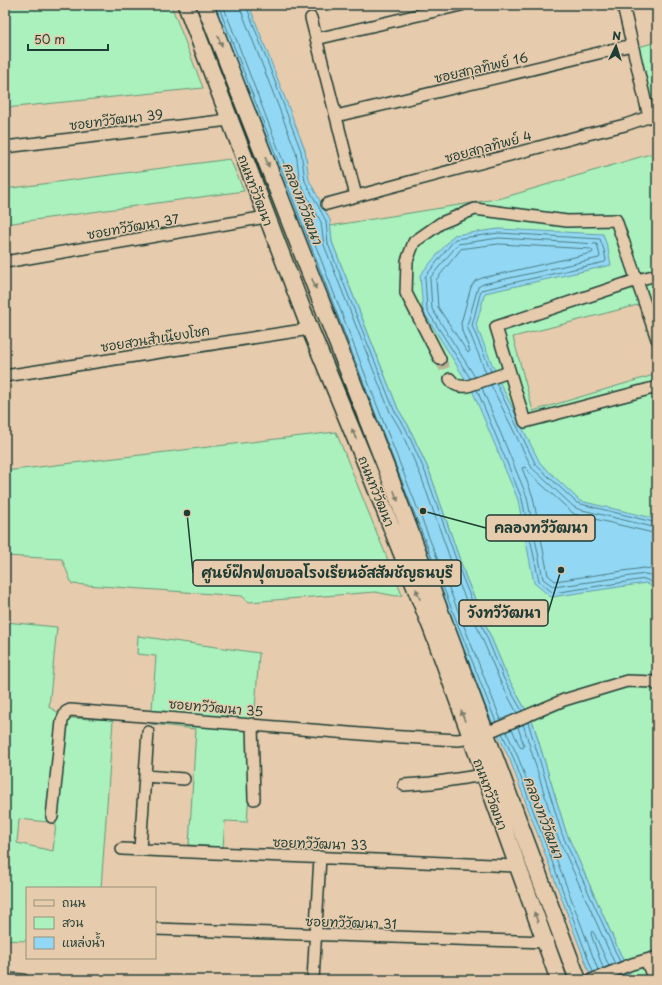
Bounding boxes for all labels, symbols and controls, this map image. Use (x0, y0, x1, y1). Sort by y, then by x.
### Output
scale bar (28, 26, 108, 52)
north arrow (596, 26, 636, 66)
text: N (612, 27, 622, 44)
text: 50 m (34, 30, 65, 48)
one-way arrow (217, 36, 223, 48)
street label: ซอยสกุลทิพย์ 16 (432, 47, 530, 88)
street label: ซอยทวีวัฒนา 39 (68, 104, 164, 134)
street label: ซอยสกุลทิพย์ 4 (442, 125, 534, 168)
street label: ถนนทวีวัฒนา (234, 152, 278, 228)
one-way arrow (264, 157, 270, 169)
water label: คลองทวีวัฒนา (278, 159, 329, 248)
street label: ซอยทวีวัฒนา 37 (86, 209, 181, 243)
one-way arrow (311, 278, 317, 290)
street label: ซอยสวนสำเนียงโชค (99, 320, 211, 356)
one-way arrow (351, 429, 357, 440)
street label: ถนนทวีวัฒนา (354, 453, 400, 529)
one-way arrow (394, 491, 400, 503)
callout: คลองทวีวัฒนา (486, 515, 595, 541)
text: คลองทวีวัฒนา (494, 517, 588, 538)
callout: ศูนย์ฝึกฟุตบอลโรงเรียนอัสสัมชัญธนบุรี (193, 560, 461, 586)
text: ศูนย์ฝึกฟุตบอลโรงเรียนอัสสัมชัญธนบุรี (201, 562, 453, 584)
one-way arrow (414, 588, 420, 600)
callout: วังทวีวัฒนา (459, 600, 548, 626)
text: วังทวีวัฒนา (467, 602, 541, 623)
street label: ซอยทวีวัฒนา 35 (168, 693, 264, 721)
one-way arrow (459, 710, 465, 722)
street label: ถนนทวีวัฒนา (469, 756, 513, 832)
water label: คลองทวีวัฒนา (519, 773, 570, 862)
street label: ซอยทวีวัฒนา 33 (272, 832, 368, 854)
legend (26, 887, 156, 959)
text: ถนน (62, 893, 86, 911)
street label: ซอยทวีวัฒนา 31 (305, 911, 397, 933)
one-way arrow (533, 911, 539, 923)
text: สวน (62, 913, 83, 931)
text: แหล่งน้ำ (62, 932, 105, 951)

